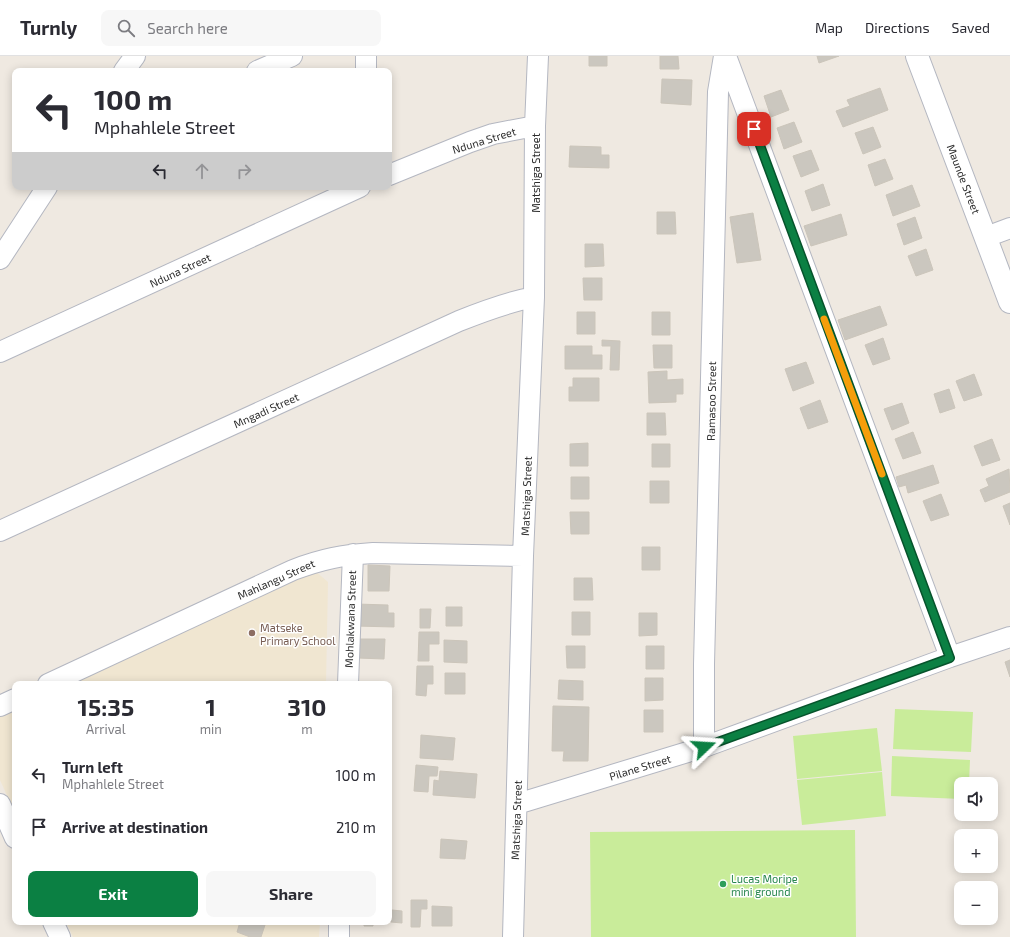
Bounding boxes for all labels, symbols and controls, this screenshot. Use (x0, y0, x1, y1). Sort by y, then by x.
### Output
search box (101, 10, 381, 46)
text: Turnly (20, 16, 77, 39)
icon: search (115, 17, 137, 39)
text: Search here (147, 19, 228, 37)
text: Map (815, 19, 843, 36)
text: Directions (865, 19, 930, 36)
text: Saved (952, 19, 990, 36)
text: 100 m (94, 82, 172, 116)
icon: left (28, 84, 80, 136)
pin (737, 112, 771, 146)
text: Mphahlele Street (94, 116, 235, 138)
icon: arrive (743, 118, 765, 140)
street label: Nduna Street (451, 124, 517, 156)
street label: Matshiga Street (529, 133, 542, 213)
street label: Maunde Street (945, 142, 983, 216)
icon: left (149, 160, 171, 182)
icon: ahead (191, 160, 213, 182)
icon: right (233, 160, 255, 182)
street label: Nduna Street (147, 250, 213, 290)
street label: Ramasoo Street (704, 361, 718, 441)
street label: Mngadi Street (231, 390, 301, 430)
street label: Matshiga Street (518, 456, 534, 536)
street label: Mahlangu Street (235, 556, 317, 602)
street label: Mohlakwana Street (342, 570, 358, 668)
place label: Matseke Primary School (260, 621, 336, 647)
marker: Matseke Primary School (247, 628, 257, 638)
text: 15:35 (78, 692, 134, 721)
text: 1 (206, 692, 216, 721)
text: 310 (287, 692, 326, 721)
text: Arrival (86, 721, 126, 737)
text: min (200, 721, 222, 737)
text: m (301, 721, 313, 737)
position arrow (683, 726, 725, 768)
street label: Pilane Street (608, 751, 672, 783)
text: Turn left (62, 758, 123, 776)
icon: left (28, 764, 50, 786)
text: 100 m (335, 766, 376, 784)
text: Mphahlele Street (62, 776, 164, 792)
map controls (954, 777, 998, 925)
button: sound (954, 777, 998, 821)
street label: Matshiga Street (508, 780, 524, 860)
icon: arrive (28, 816, 50, 838)
text: Arrive at destination (62, 818, 208, 836)
text: 210 m (336, 818, 376, 836)
button: + (954, 829, 998, 873)
button: Exit (28, 871, 198, 917)
button: Share (206, 871, 376, 917)
place label: Lucas Moripe mini ground (731, 872, 798, 898)
marker: Lucas Moripe mini ground (718, 879, 728, 889)
button: − (954, 881, 998, 925)

